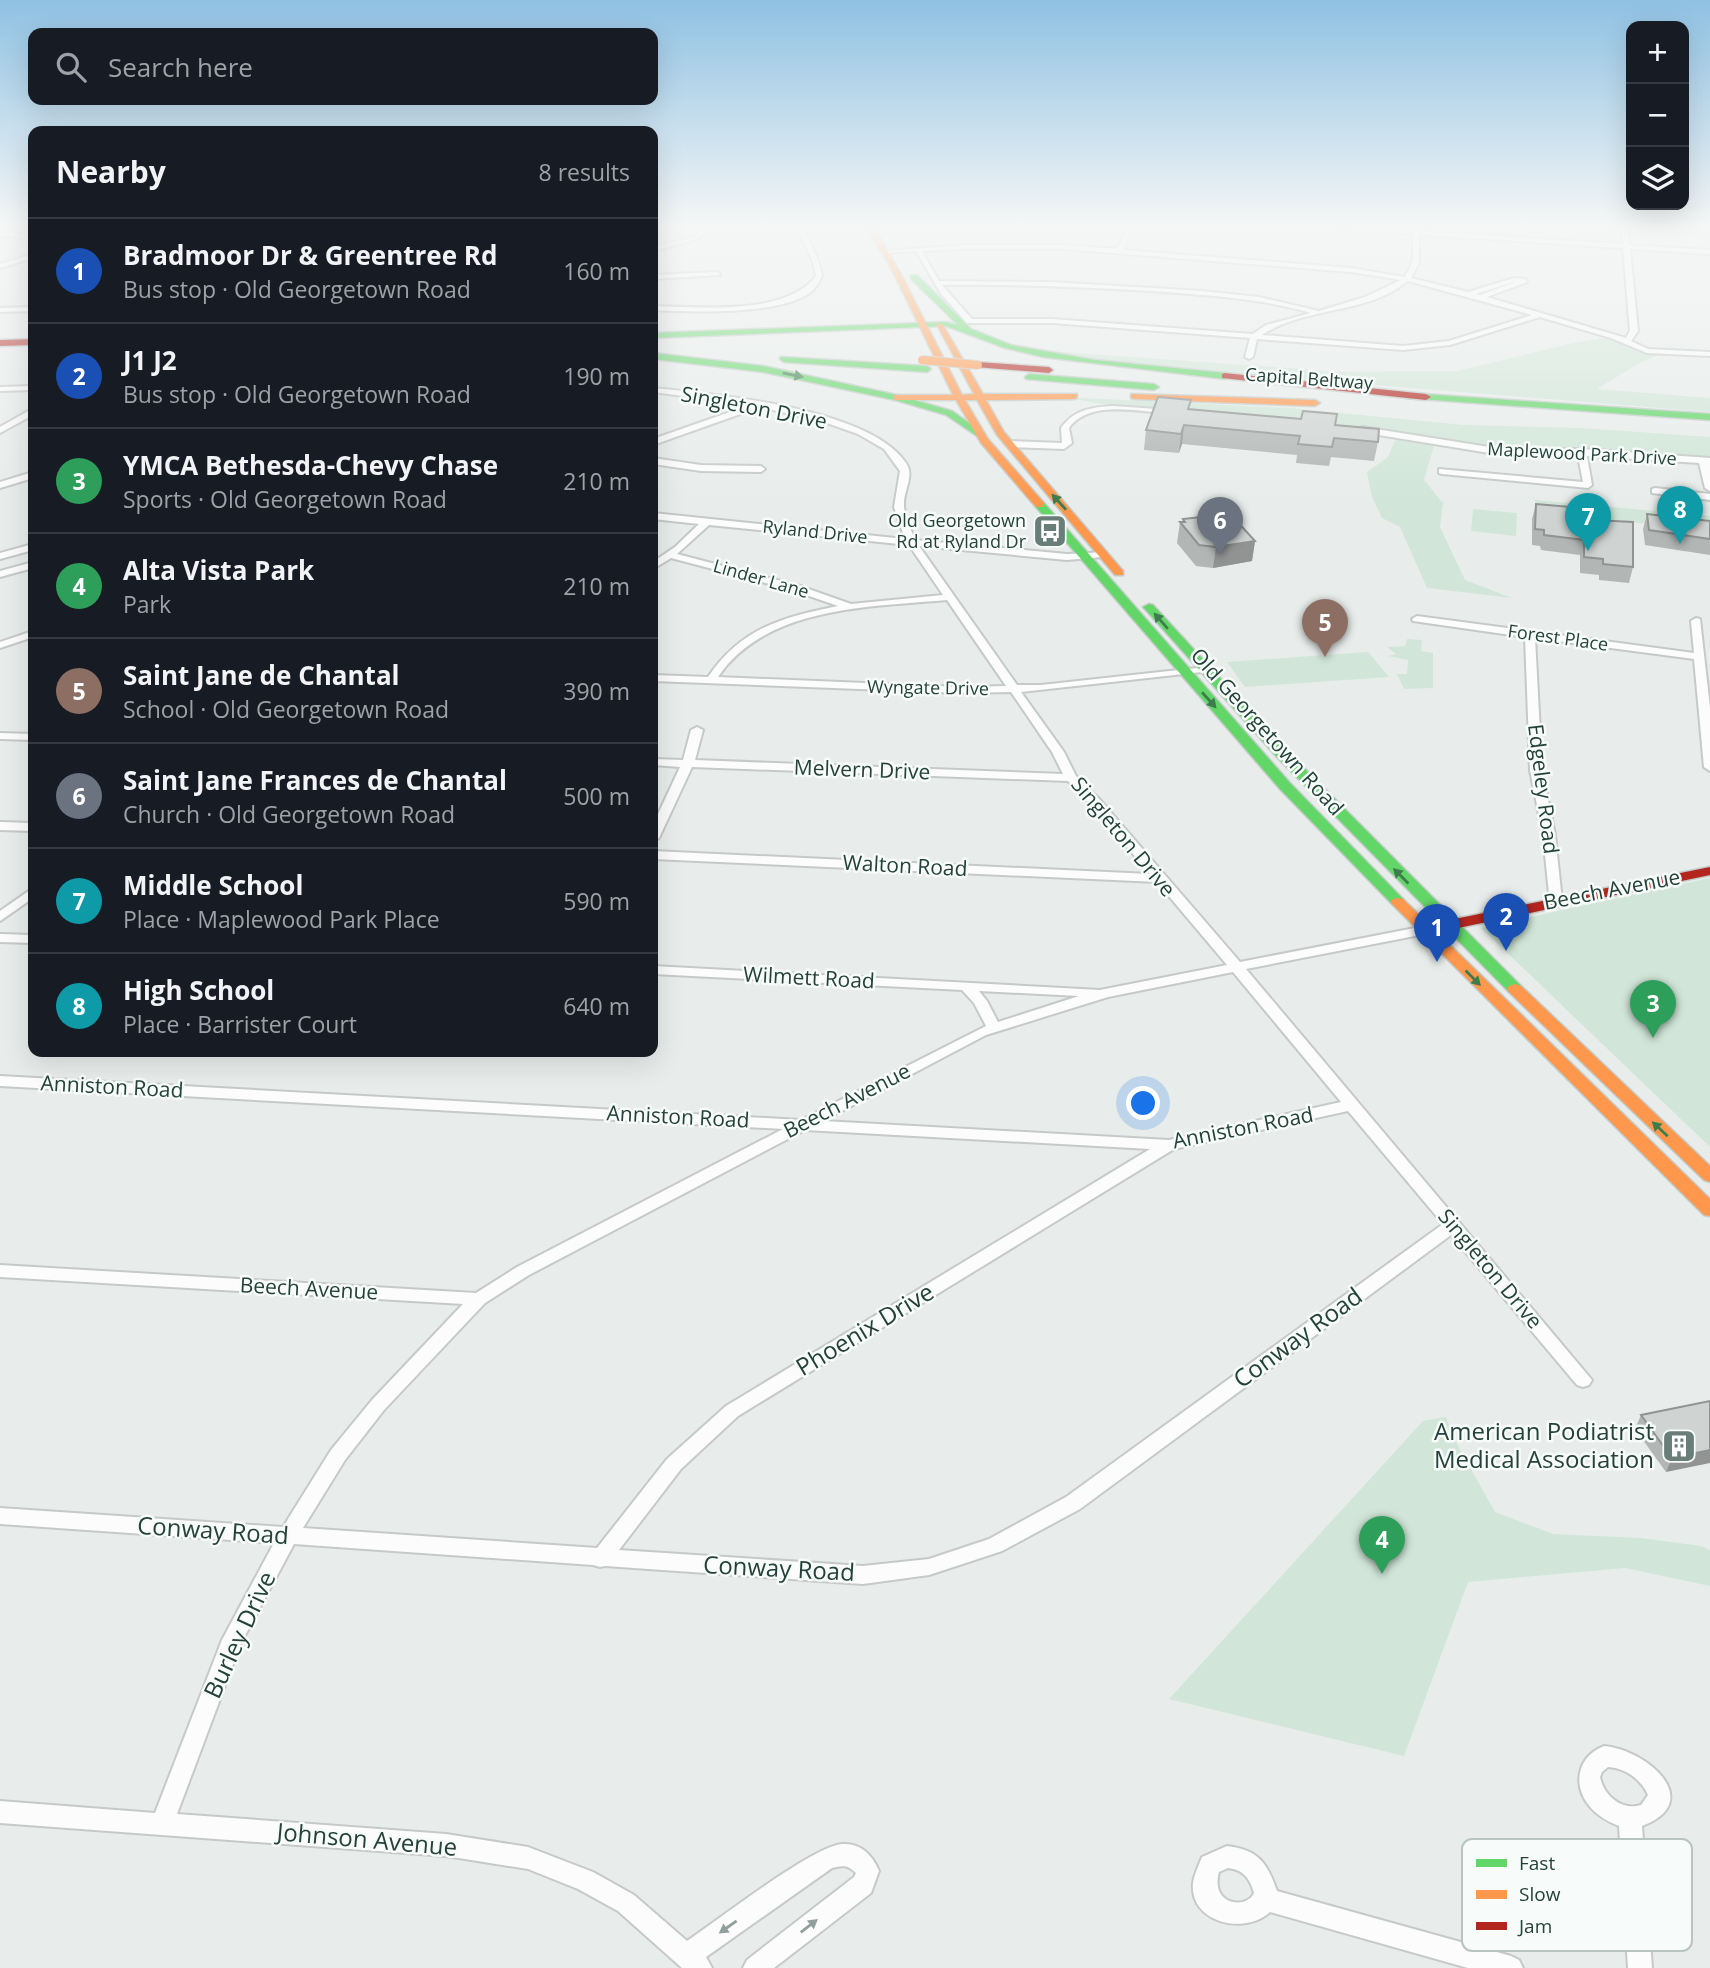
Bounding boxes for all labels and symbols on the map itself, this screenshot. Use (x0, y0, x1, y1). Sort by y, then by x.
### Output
street label: Capital Beltway (1244, 362, 1375, 395)
one-way arrow (782, 369, 804, 380)
street label: Singleton Drive (679, 379, 830, 435)
street label: Maplewood Park Drive (1487, 436, 1677, 470)
pin: 8 (1657, 486, 1703, 544)
one-way arrow (1051, 493, 1067, 511)
pin: 7 (1565, 493, 1611, 551)
pin: 6 (1197, 497, 1243, 555)
place label: Old Georgetown Rd at Ryland Dr (888, 508, 1027, 553)
bus stop icon: Old Georgetown Rd at Ryland Dr (1031, 512, 1069, 550)
street label: Ryland Drive (761, 514, 869, 548)
street label: Linder Lane (711, 553, 812, 603)
pin: 5 (1302, 599, 1348, 657)
one-way arrow (1153, 612, 1169, 630)
street label: Forest Place (1506, 618, 1610, 656)
street label: Old Georgetown Road (1185, 642, 1350, 821)
street label: Wyngate Drive (867, 674, 989, 700)
one-way arrow (1200, 691, 1216, 708)
street label: Edgeley Road (1522, 722, 1566, 856)
street label: Melvern Drive (793, 753, 931, 785)
street label: Singleton Drive (1065, 771, 1182, 902)
street label: Walton Road (842, 848, 968, 882)
street label: Beech Avenue (1541, 862, 1683, 916)
one-way arrow (1393, 868, 1410, 884)
pin: 2 (1483, 893, 1529, 951)
pin: 1 (1414, 904, 1460, 962)
street label: Wilmett Road (743, 960, 876, 994)
one-way arrow (1465, 970, 1481, 986)
pin: 3 (1630, 980, 1676, 1038)
street label: Beech Avenue (778, 1056, 915, 1144)
street label: Anniston Road (40, 1068, 184, 1104)
your location (1126, 1086, 1160, 1120)
street label: Anniston Road (606, 1098, 750, 1134)
street label: Anniston Road (1170, 1100, 1316, 1154)
one-way arrow (1652, 1120, 1669, 1137)
street label: Singleton Drive (1432, 1203, 1549, 1334)
street label: Beech Avenue (239, 1270, 379, 1306)
street label: Phoenix Drive (789, 1275, 939, 1383)
street label: Conway Road (1226, 1279, 1368, 1395)
place label: American Podiatrist Medical Association (1434, 1414, 1654, 1475)
building icon: American Podiatrist Medical Association (1660, 1427, 1698, 1465)
street label: Conway Road (136, 1508, 290, 1551)
pin: 4 (1359, 1516, 1405, 1574)
street label: Conway Road (702, 1547, 856, 1588)
street label: Burley Drive (195, 1566, 282, 1703)
street label: Johnson Avenue (274, 1814, 459, 1863)
legend (1462, 1839, 1692, 1951)
text: Fast (1519, 1850, 1555, 1876)
text: Slow (1519, 1881, 1561, 1907)
text: Jam (1517, 1913, 1552, 1939)
one-way arrow (719, 1920, 737, 1934)
one-way arrow (800, 1920, 818, 1934)

